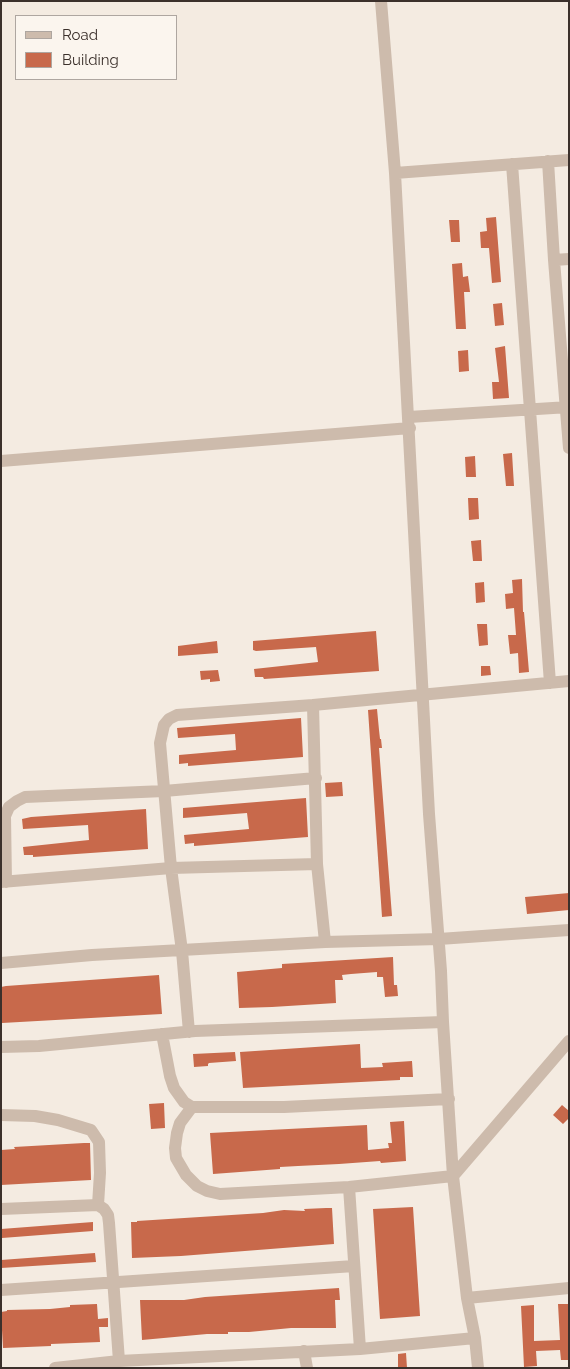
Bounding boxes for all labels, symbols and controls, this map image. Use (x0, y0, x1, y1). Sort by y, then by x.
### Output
legend (15, 15, 178, 80)
text: Road (62, 26, 98, 44)
text: Building (62, 51, 119, 69)

